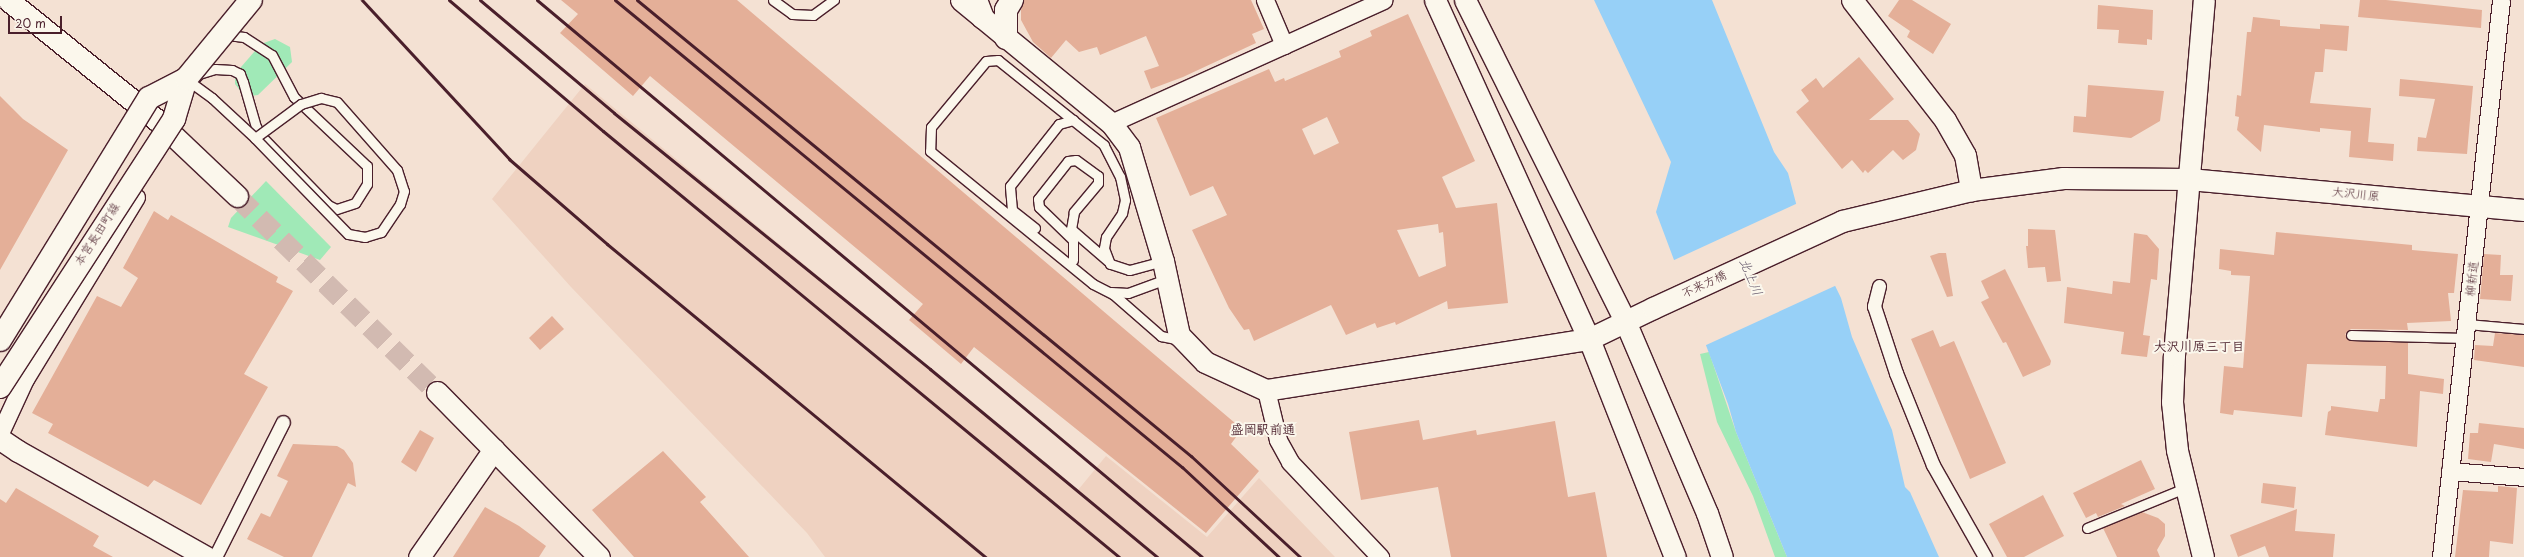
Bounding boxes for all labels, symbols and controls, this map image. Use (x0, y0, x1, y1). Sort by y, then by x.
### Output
scale bar (10, 8, 64, 34)
text: 20 m (15, 14, 46, 32)
street label: 大沢川原 (2331, 184, 2381, 204)
street label: 本宮長田町線 (71, 200, 123, 268)
water label: 北上川 (1736, 256, 1766, 298)
street label: 柳新道 (2463, 260, 2481, 298)
street label: 不来方橋 (1679, 267, 1729, 301)
district label: 大沢川原三丁目 (2154, 338, 2244, 354)
district label: 盛岡駅前通 (1231, 421, 1295, 437)

